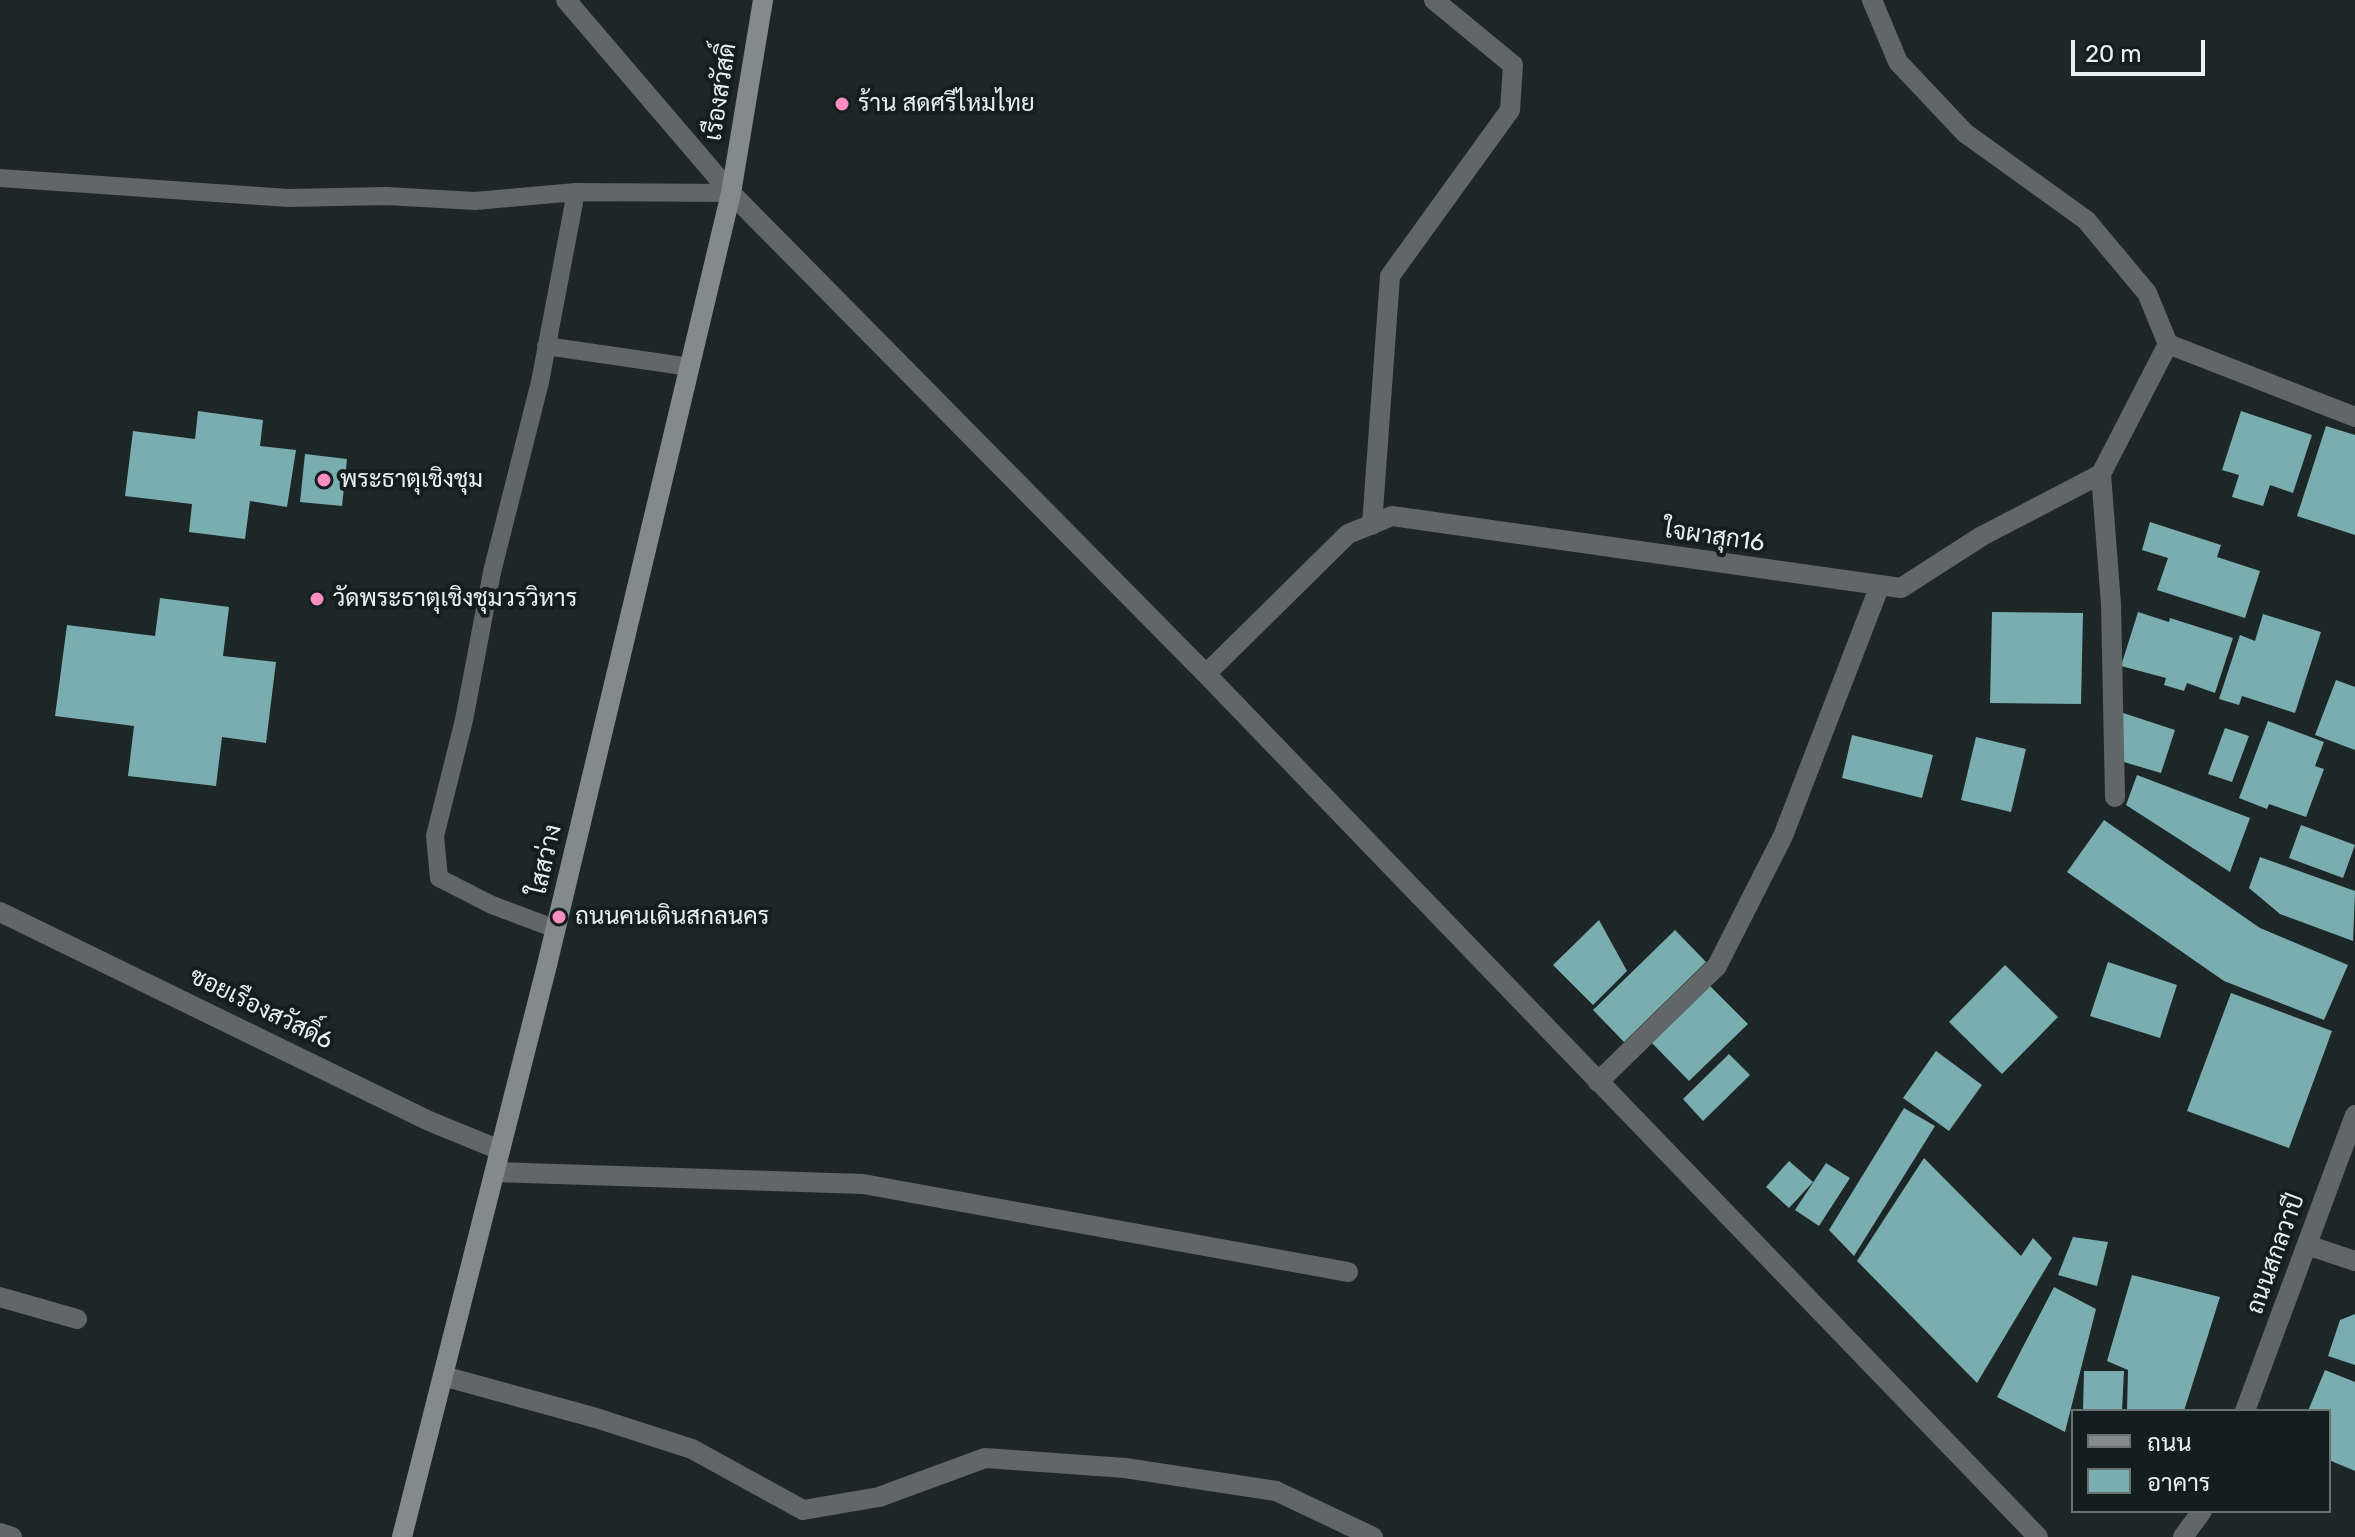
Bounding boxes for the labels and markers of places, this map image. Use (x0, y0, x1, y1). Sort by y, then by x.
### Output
place label: ร้าน สดศรีไหมไทย (858, 90, 1035, 118)
marker: ร้าน สดศรีไหมไทย (833, 95, 851, 113)
place label: พระธาตุเชิงชุม (340, 466, 483, 494)
marker: พระธาตุเชิงชุม (315, 471, 333, 489)
place label: วัดพระธาตุเชิงชุมวรวิหาร (333, 585, 577, 613)
marker: วัดพระธาตุเชิงชุมวรวิหาร (308, 590, 326, 608)
place label: ถนนคนเดินสกลนคร (575, 903, 769, 931)
marker: ถนนคนเดินสกลนคร (550, 908, 568, 926)

